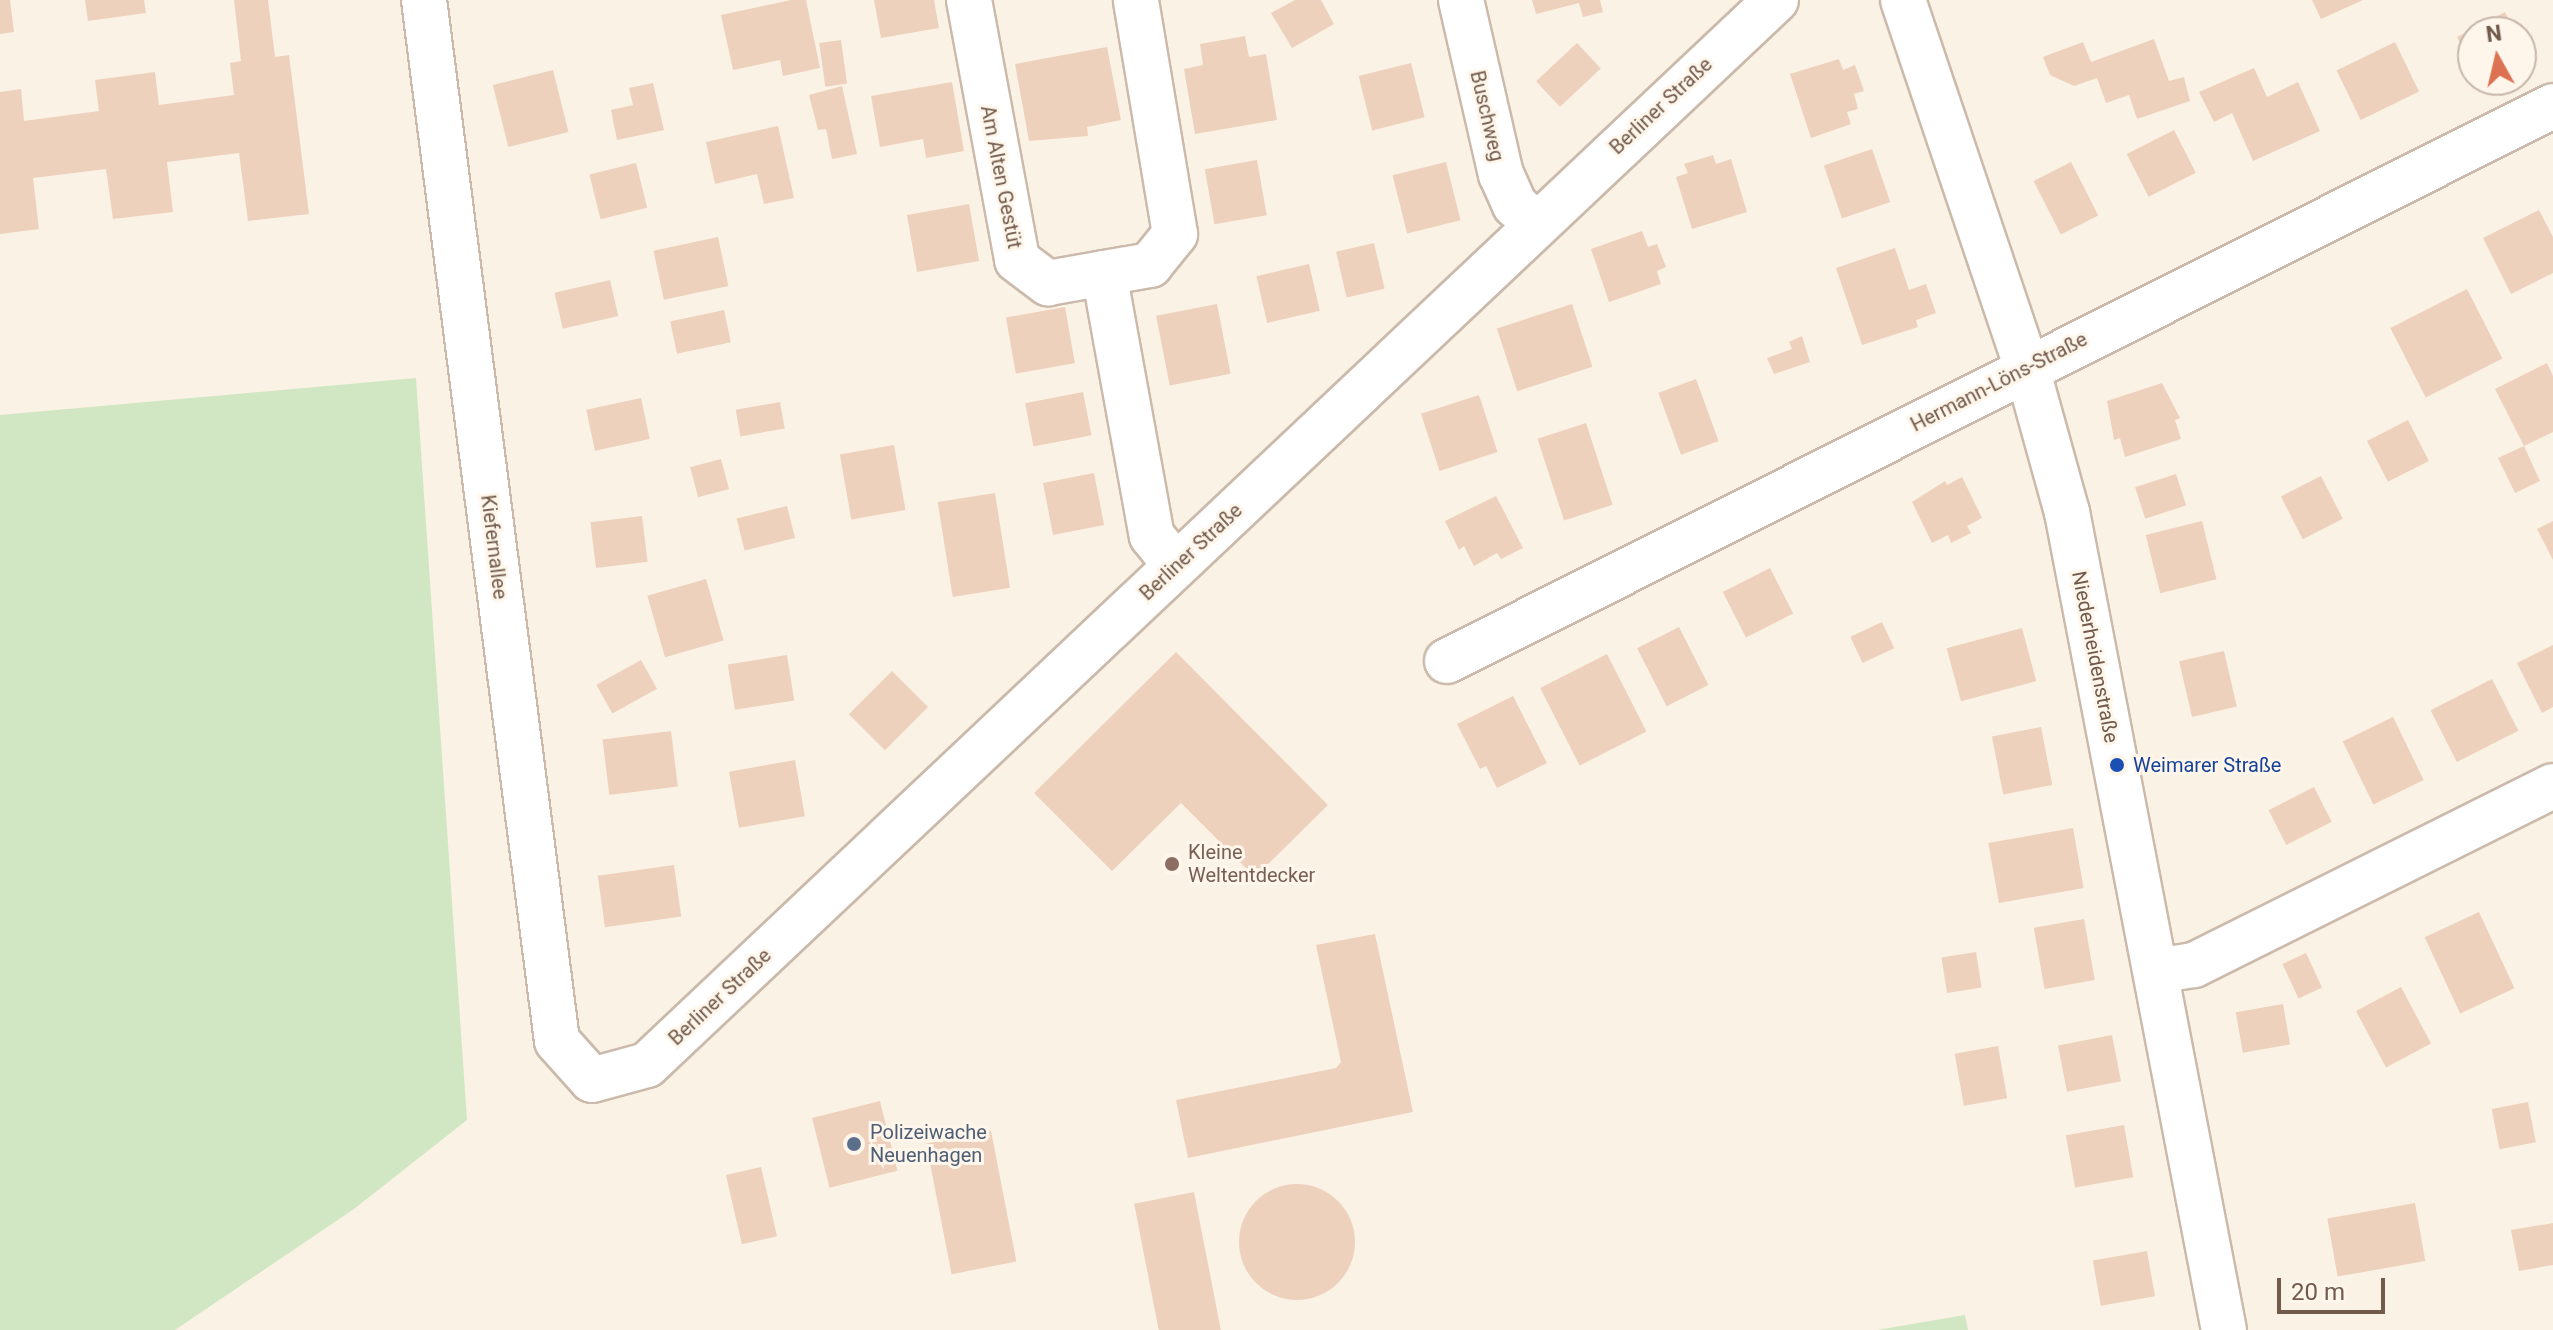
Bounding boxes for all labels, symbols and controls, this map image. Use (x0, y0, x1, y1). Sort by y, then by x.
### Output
north arrow (2457, 16, 2537, 96)
text: N (2484, 20, 2503, 47)
street label: Berliner Straße (1605, 53, 1717, 159)
street label: Buschweg (1465, 68, 1509, 164)
street label: Am Alten Gestüt (975, 103, 1027, 251)
street label: Hermann-Löns-Straße (1907, 327, 2091, 437)
street label: Kiefernallee (476, 493, 512, 601)
street label: Berliner Straße (1135, 499, 1247, 605)
street label: Niederheidenstraße (2067, 569, 2123, 745)
place label: Weimarer Straße (2133, 753, 2281, 777)
marker: Weimarer Straße (2108, 756, 2126, 774)
place label: Kleine Weltentdecker (1188, 840, 1315, 887)
marker: Kleine Weltentdecker (1163, 855, 1181, 873)
street label: Berliner Straße (664, 944, 776, 1050)
place label: Polizeiwache Neuenhagen (870, 1120, 987, 1167)
marker: Polizeiwache Neuenhagen (845, 1135, 863, 1153)
scale bar (2281, 1262, 2389, 1312)
text: 20 m (2291, 1278, 2345, 1306)

